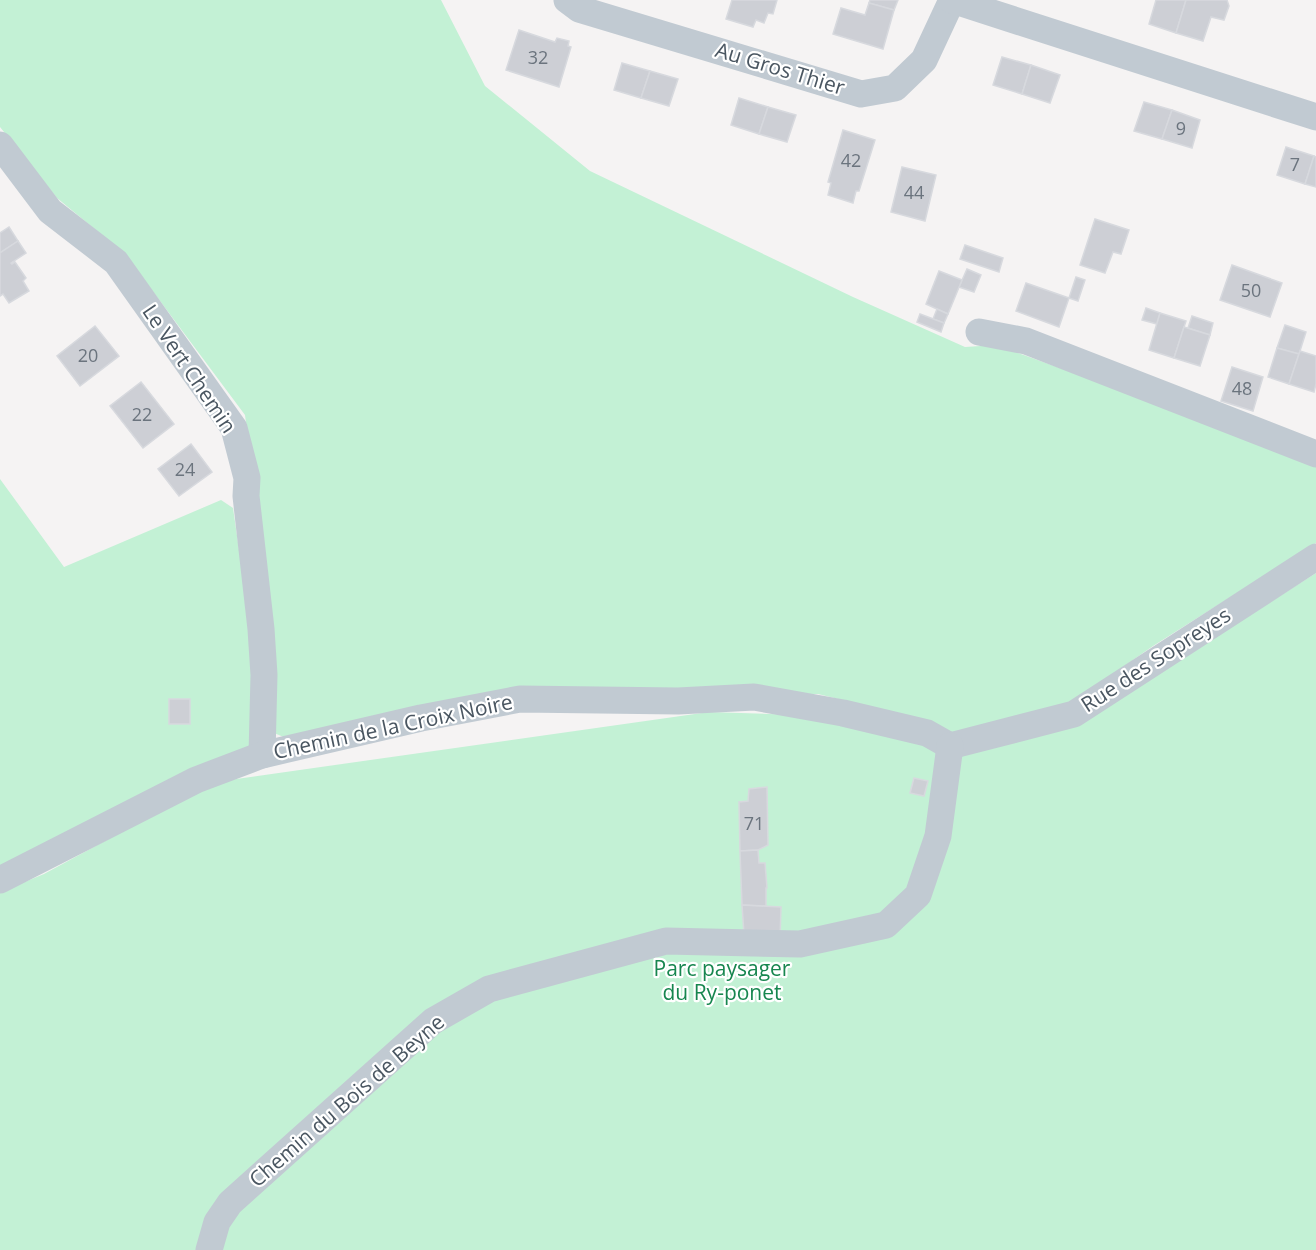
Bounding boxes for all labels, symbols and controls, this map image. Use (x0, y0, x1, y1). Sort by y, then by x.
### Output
street label: Au Gros Thier (712, 35, 849, 101)
house number: 32 (528, 45, 548, 69)
house number: 9 (1176, 116, 1186, 140)
house number: 42 (841, 148, 861, 172)
house number: 7 (1290, 152, 1300, 176)
house number: 44 (904, 180, 924, 204)
house number: 50 (1241, 278, 1261, 302)
street label: Le Vert Chemin (136, 299, 243, 438)
house number: 20 (78, 343, 98, 367)
house number: 48 (1232, 376, 1252, 400)
house number: 22 (132, 402, 152, 426)
house number: 24 (175, 457, 195, 481)
street label: Rue des Sopreyes (1075, 600, 1236, 718)
street label: Chemin de la Croix Noire (271, 687, 515, 765)
house number: 71 (744, 811, 764, 835)
park label: Parc paysager du Ry-ponet (654, 954, 791, 1006)
street label: Chemin du Bois de Beyne (243, 1008, 450, 1193)

